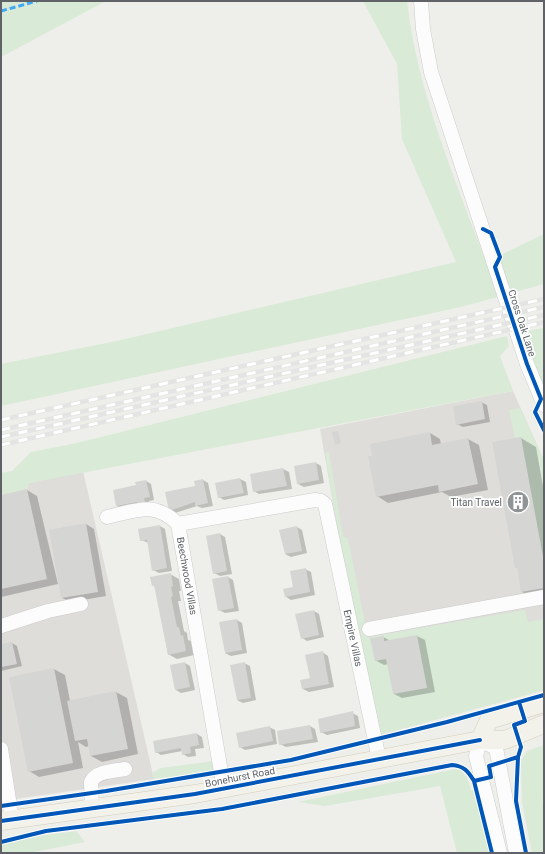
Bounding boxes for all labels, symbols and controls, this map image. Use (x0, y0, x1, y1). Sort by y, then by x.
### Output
street label: Cross Oak Lane (506, 288, 538, 358)
building icon: Titan Travel (505, 489, 531, 515)
place label: Titan Travel (450, 497, 502, 508)
street label: Beechwood Villas (175, 536, 199, 616)
street label: Empire Villas (342, 609, 364, 667)
street label: Bonehurst Road (204, 765, 276, 789)

